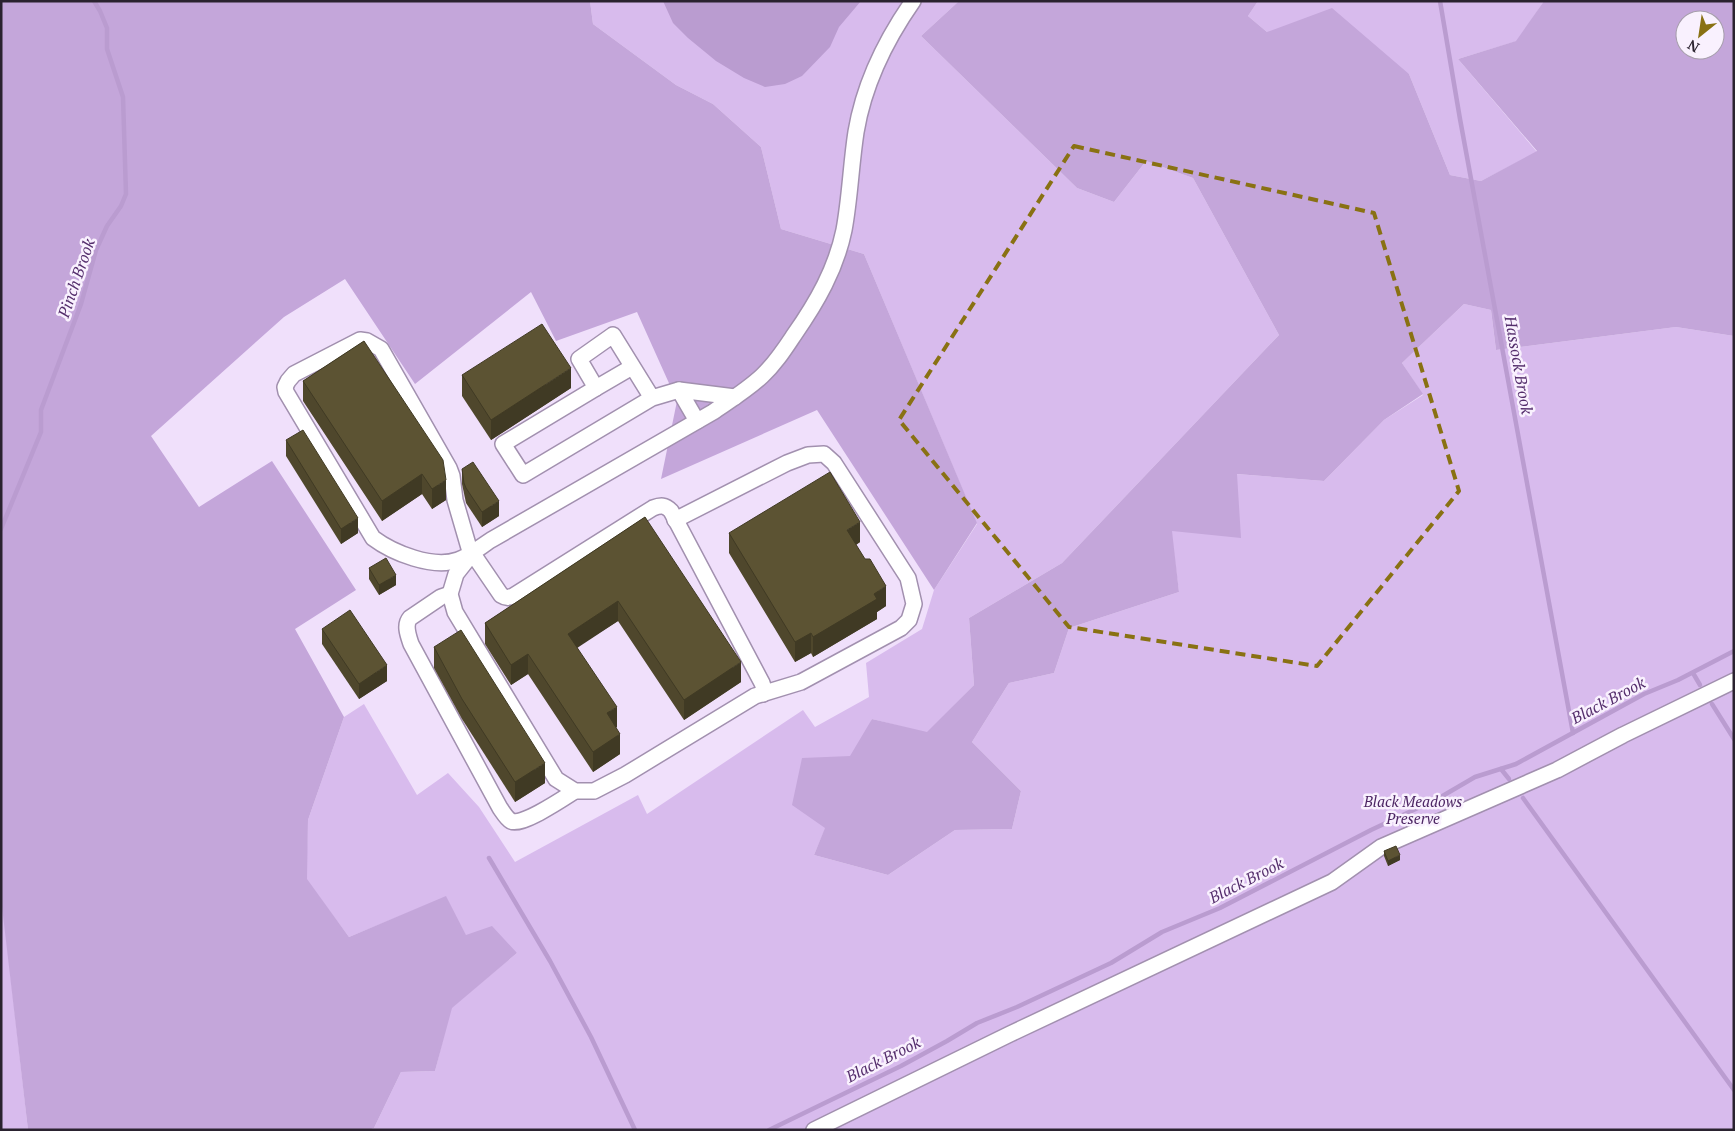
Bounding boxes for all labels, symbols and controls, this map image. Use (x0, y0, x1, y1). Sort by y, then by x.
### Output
north arrow (1675, 10, 1725, 60)
text: N (1684, 36, 1703, 58)
water label: Pinch Brook (52, 235, 100, 321)
water label: Hassock Brook (1499, 313, 1539, 416)
water label: Black Brook (1566, 671, 1649, 729)
park label: Black Meadows Preserve (1363, 791, 1462, 828)
water label: Black Brook (1204, 852, 1287, 909)
water label: Black Brook (841, 1031, 924, 1088)

